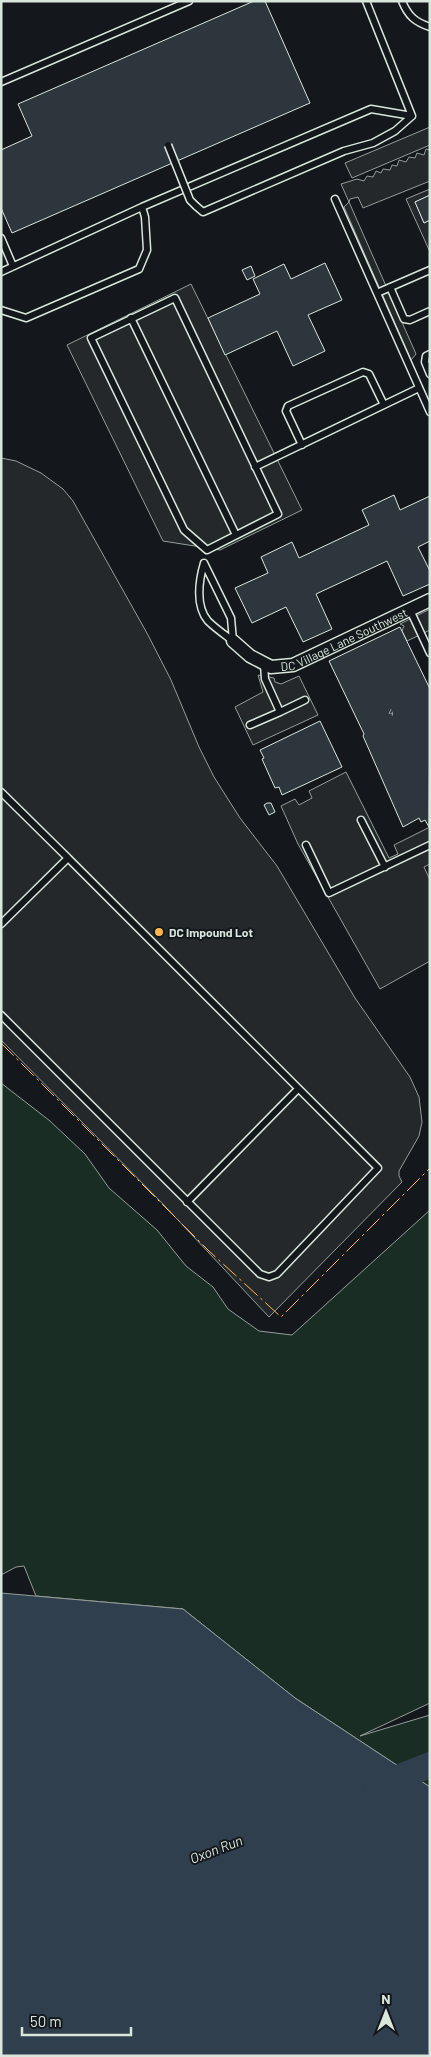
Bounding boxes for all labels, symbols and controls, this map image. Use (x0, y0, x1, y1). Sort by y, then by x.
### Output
street label: DC Village Lane Southwest (280, 605, 409, 673)
house number: 4 (388, 706, 394, 718)
place label: DC Impound Lot (169, 925, 253, 939)
marker: DC Impound Lot (153, 926, 165, 938)
water label: Oxon Run (187, 1831, 245, 1867)
north arrow (361, 1987, 411, 2037)
text: N (381, 1990, 391, 2007)
scale bar (22, 2004, 131, 2036)
text: 50 m (30, 2012, 62, 2030)

